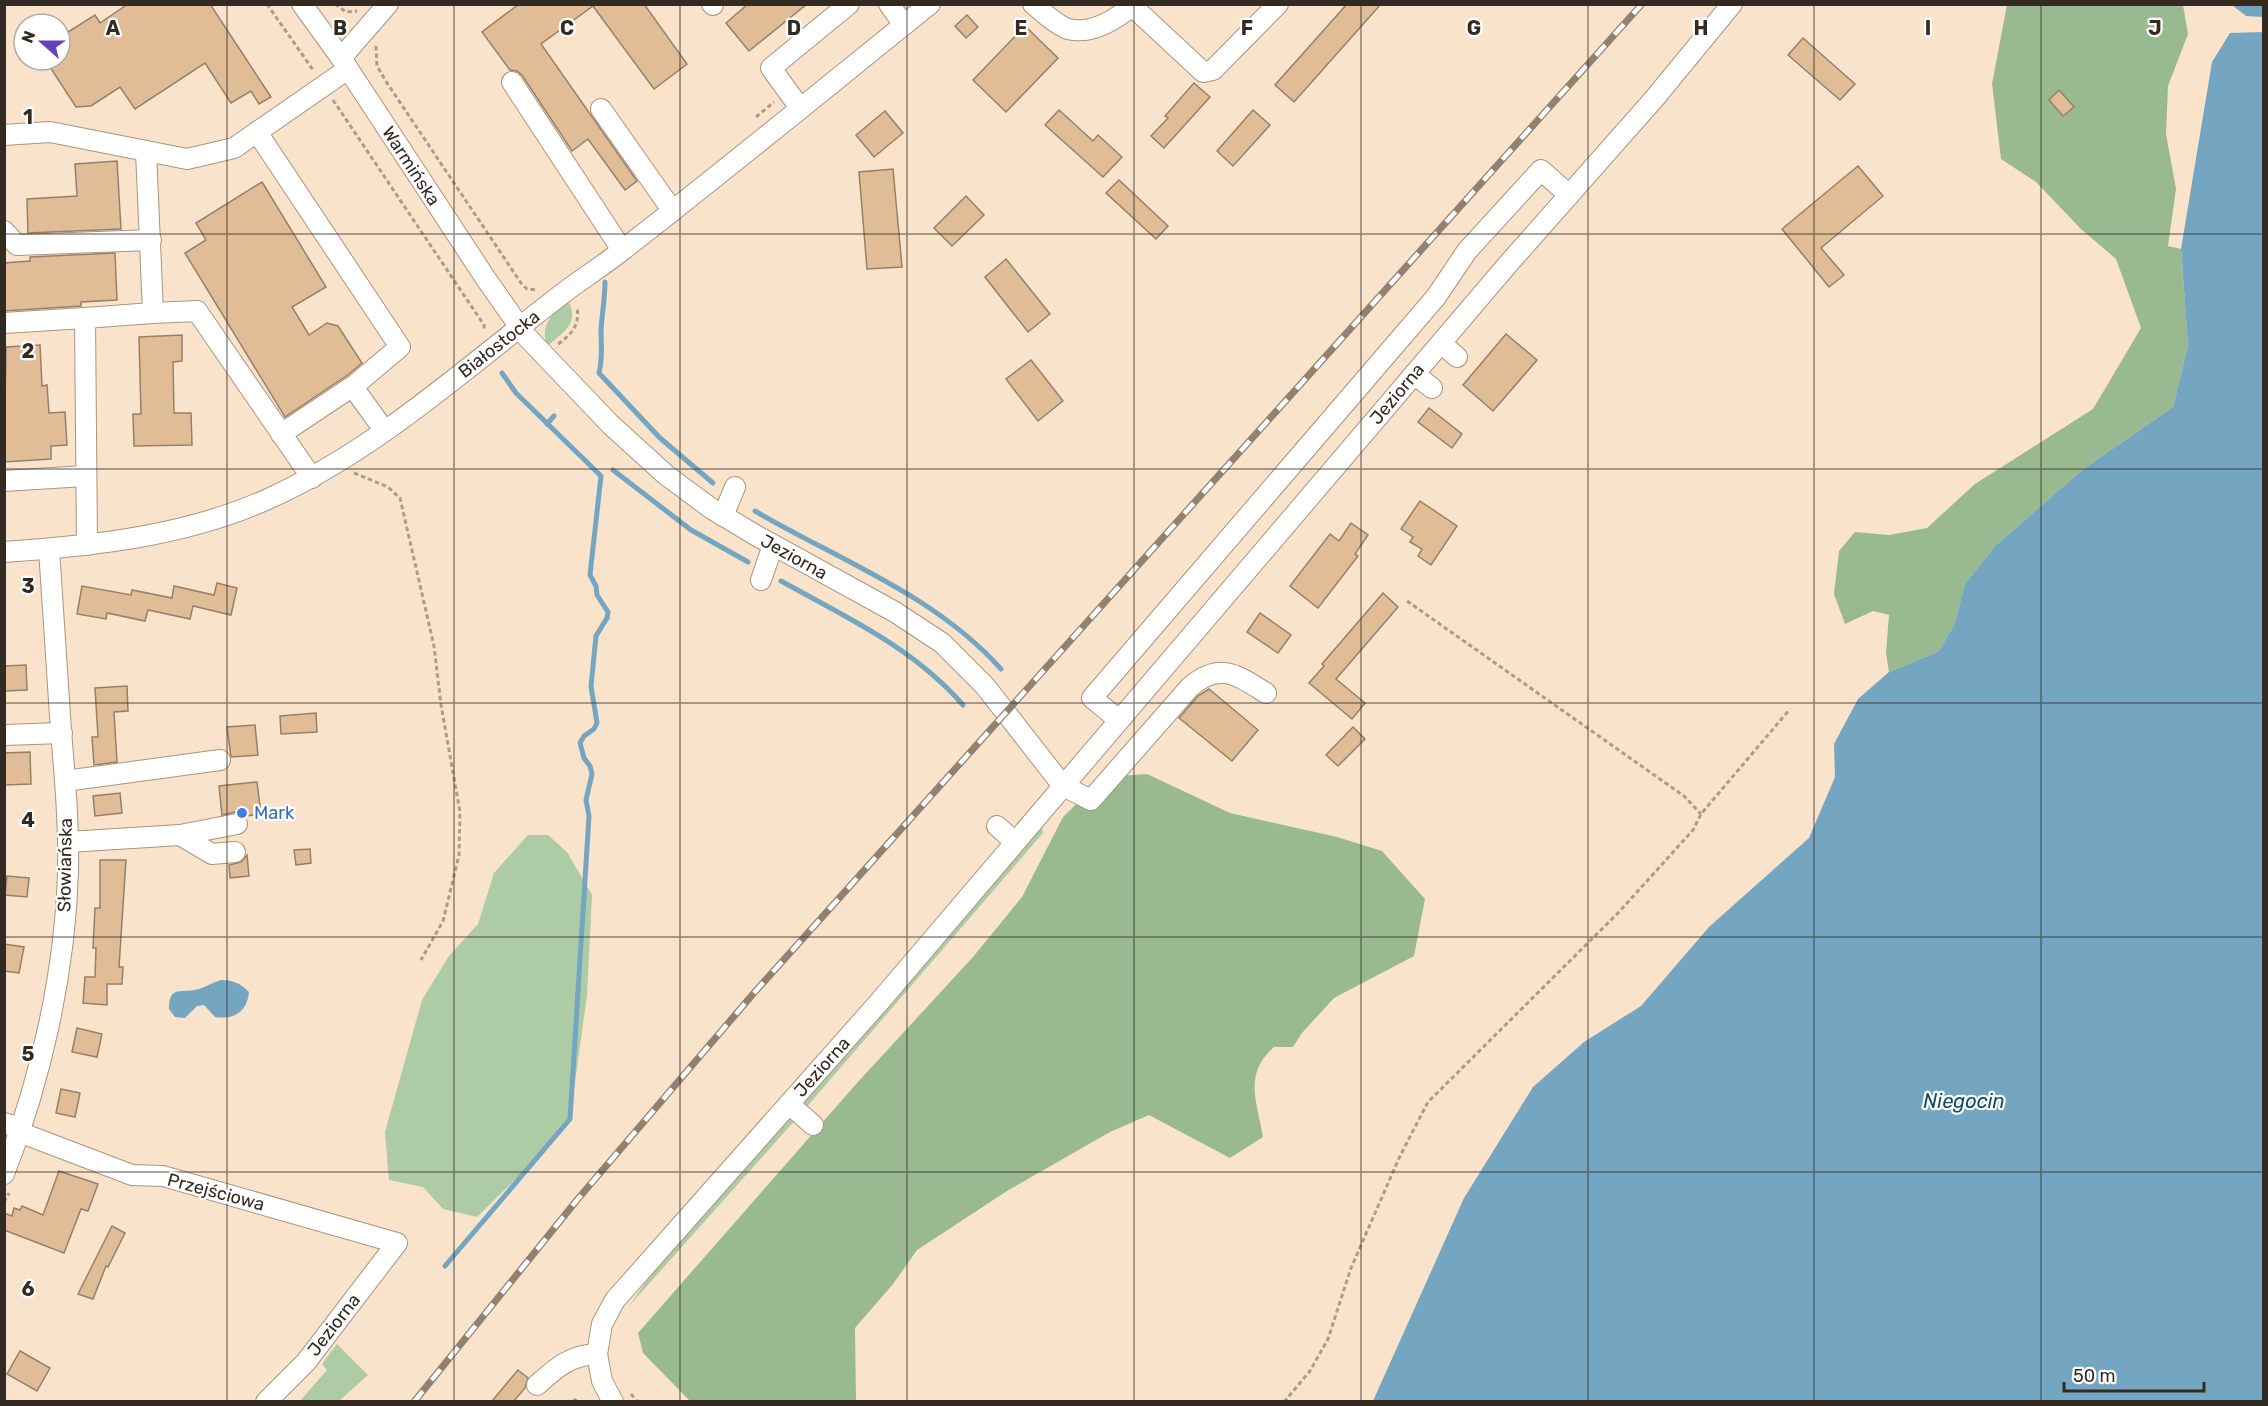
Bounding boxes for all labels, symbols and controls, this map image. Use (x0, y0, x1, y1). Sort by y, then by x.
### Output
north arrow (12, 12, 72, 72)
text: A (106, 16, 121, 40)
text: B (333, 16, 347, 40)
text: C (560, 16, 574, 40)
text: D (787, 16, 801, 40)
text: E (1015, 16, 1027, 40)
text: F (1241, 16, 1253, 40)
text: G (1467, 16, 1481, 40)
text: H (1694, 16, 1708, 40)
text: I (1925, 16, 1931, 40)
text: J (2148, 16, 2162, 40)
text: N (18, 28, 39, 46)
text: 1 (23, 105, 33, 129)
street label: Warmińska (377, 122, 445, 210)
street label: Białostocka (454, 305, 544, 383)
text: 2 (22, 339, 35, 363)
street label: Jeziorna (1365, 359, 1429, 429)
street label: Jeziorna (757, 530, 831, 584)
text: 3 (21, 574, 35, 598)
place label: Mark (254, 802, 295, 824)
marker: Mark (235, 806, 249, 820)
text: 4 (21, 808, 35, 832)
street label: Słowiańska (53, 818, 77, 912)
street label: Jeziorna (789, 1033, 855, 1101)
text: 5 (22, 1042, 35, 1066)
water label: Niegocin (1923, 1089, 2005, 1113)
street label: Przejściowa (165, 1168, 267, 1216)
text: 6 (21, 1277, 35, 1301)
street label: Jeziorna (303, 1289, 365, 1361)
scale bar (2064, 1355, 2204, 1393)
text: 50 m (2073, 1365, 2116, 1387)

